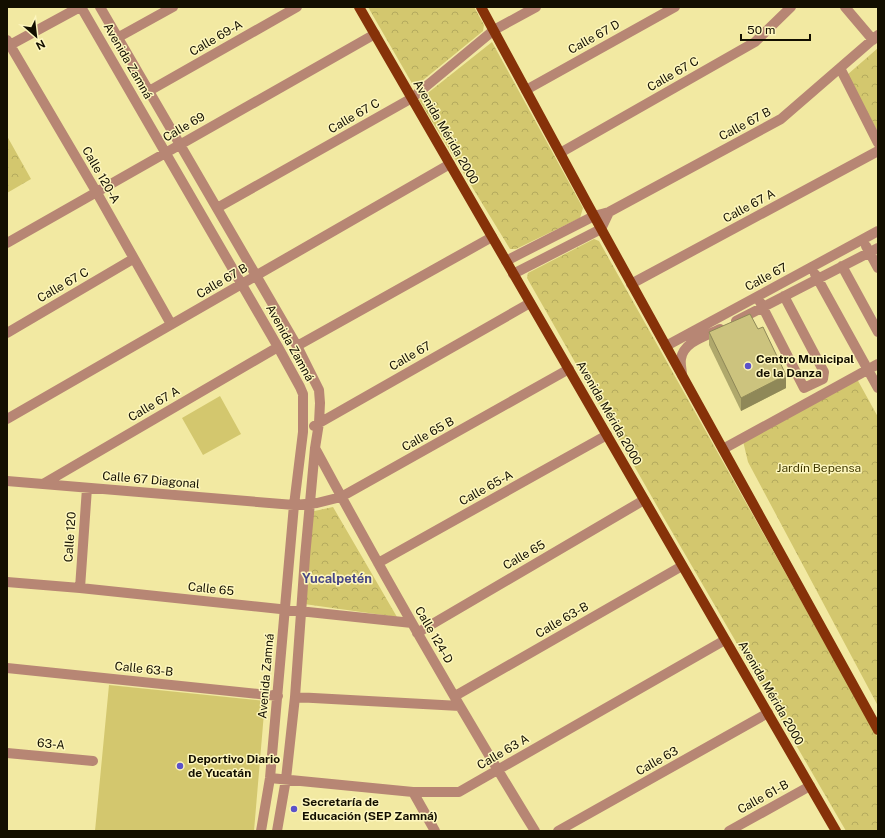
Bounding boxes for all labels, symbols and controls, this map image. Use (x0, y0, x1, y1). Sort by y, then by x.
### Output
north arrow (16, 16, 56, 56)
scale bar (741, 16, 810, 42)
street label: Calle 69-A (187, 17, 245, 59)
street label: Calle 67 D (566, 17, 622, 57)
street label: Avenida Zamná (101, 21, 155, 101)
text: 50 m (747, 23, 775, 37)
text: N (34, 38, 47, 52)
street label: Calle 67 C (645, 54, 701, 94)
street label: Avenida Mérida 2000 (410, 77, 482, 187)
street label: Calle 67 C (326, 96, 382, 136)
street label: Calle 67 B (717, 105, 773, 143)
street label: Calle 69 (161, 109, 207, 145)
street label: Calle 120-A (79, 144, 123, 206)
street label: Calle 67 A (720, 186, 778, 226)
street label: Calle 67 (743, 260, 789, 294)
street label: Calle 67 B (194, 261, 250, 301)
street label: Calle 67 C (35, 265, 91, 305)
street label: Avenida Zamná (263, 302, 317, 384)
street label: Calle 67 (387, 339, 433, 373)
place label: Centro Municipal de la Danza (756, 352, 854, 380)
street label: Avenida Mérida 2000 (573, 358, 645, 468)
marker: Centro Municipal de la Danza (743, 361, 753, 371)
street label: Calle 67 A (126, 383, 183, 424)
street label: Calle 65 B (400, 414, 456, 454)
park label: Jardín Bepensa (777, 461, 861, 475)
street label: Calle 65-A (457, 467, 516, 508)
street label: Calle 67 Diagonal (102, 469, 201, 491)
street label: Calle 120 (61, 511, 79, 563)
street label: Calle 65 (500, 537, 548, 573)
district label: Yucalpetén (302, 571, 372, 586)
street label: Calle 65 (187, 580, 235, 598)
street label: Calle 63-B (533, 599, 591, 641)
street label: Calle 124-D (412, 604, 456, 666)
street label: Avenida Zamná (255, 633, 277, 719)
street label: Avenida Mérida 2000 (735, 638, 807, 748)
street label: Calle 63-B (114, 659, 174, 679)
street label: Calle 63 A (475, 731, 532, 772)
street label: 63-A (37, 736, 66, 752)
street label: Calle 63 (633, 744, 681, 778)
place label: Deportivo Diario de Yucatán (188, 752, 280, 780)
marker: Deportivo Diario de Yucatán (175, 761, 185, 771)
street label: Calle 61-B (735, 777, 791, 817)
place label: Secretaría de Educación (SEP Zamná) (302, 795, 438, 823)
marker: Secretaría de Educación (SEP Zamná) (289, 804, 299, 814)

